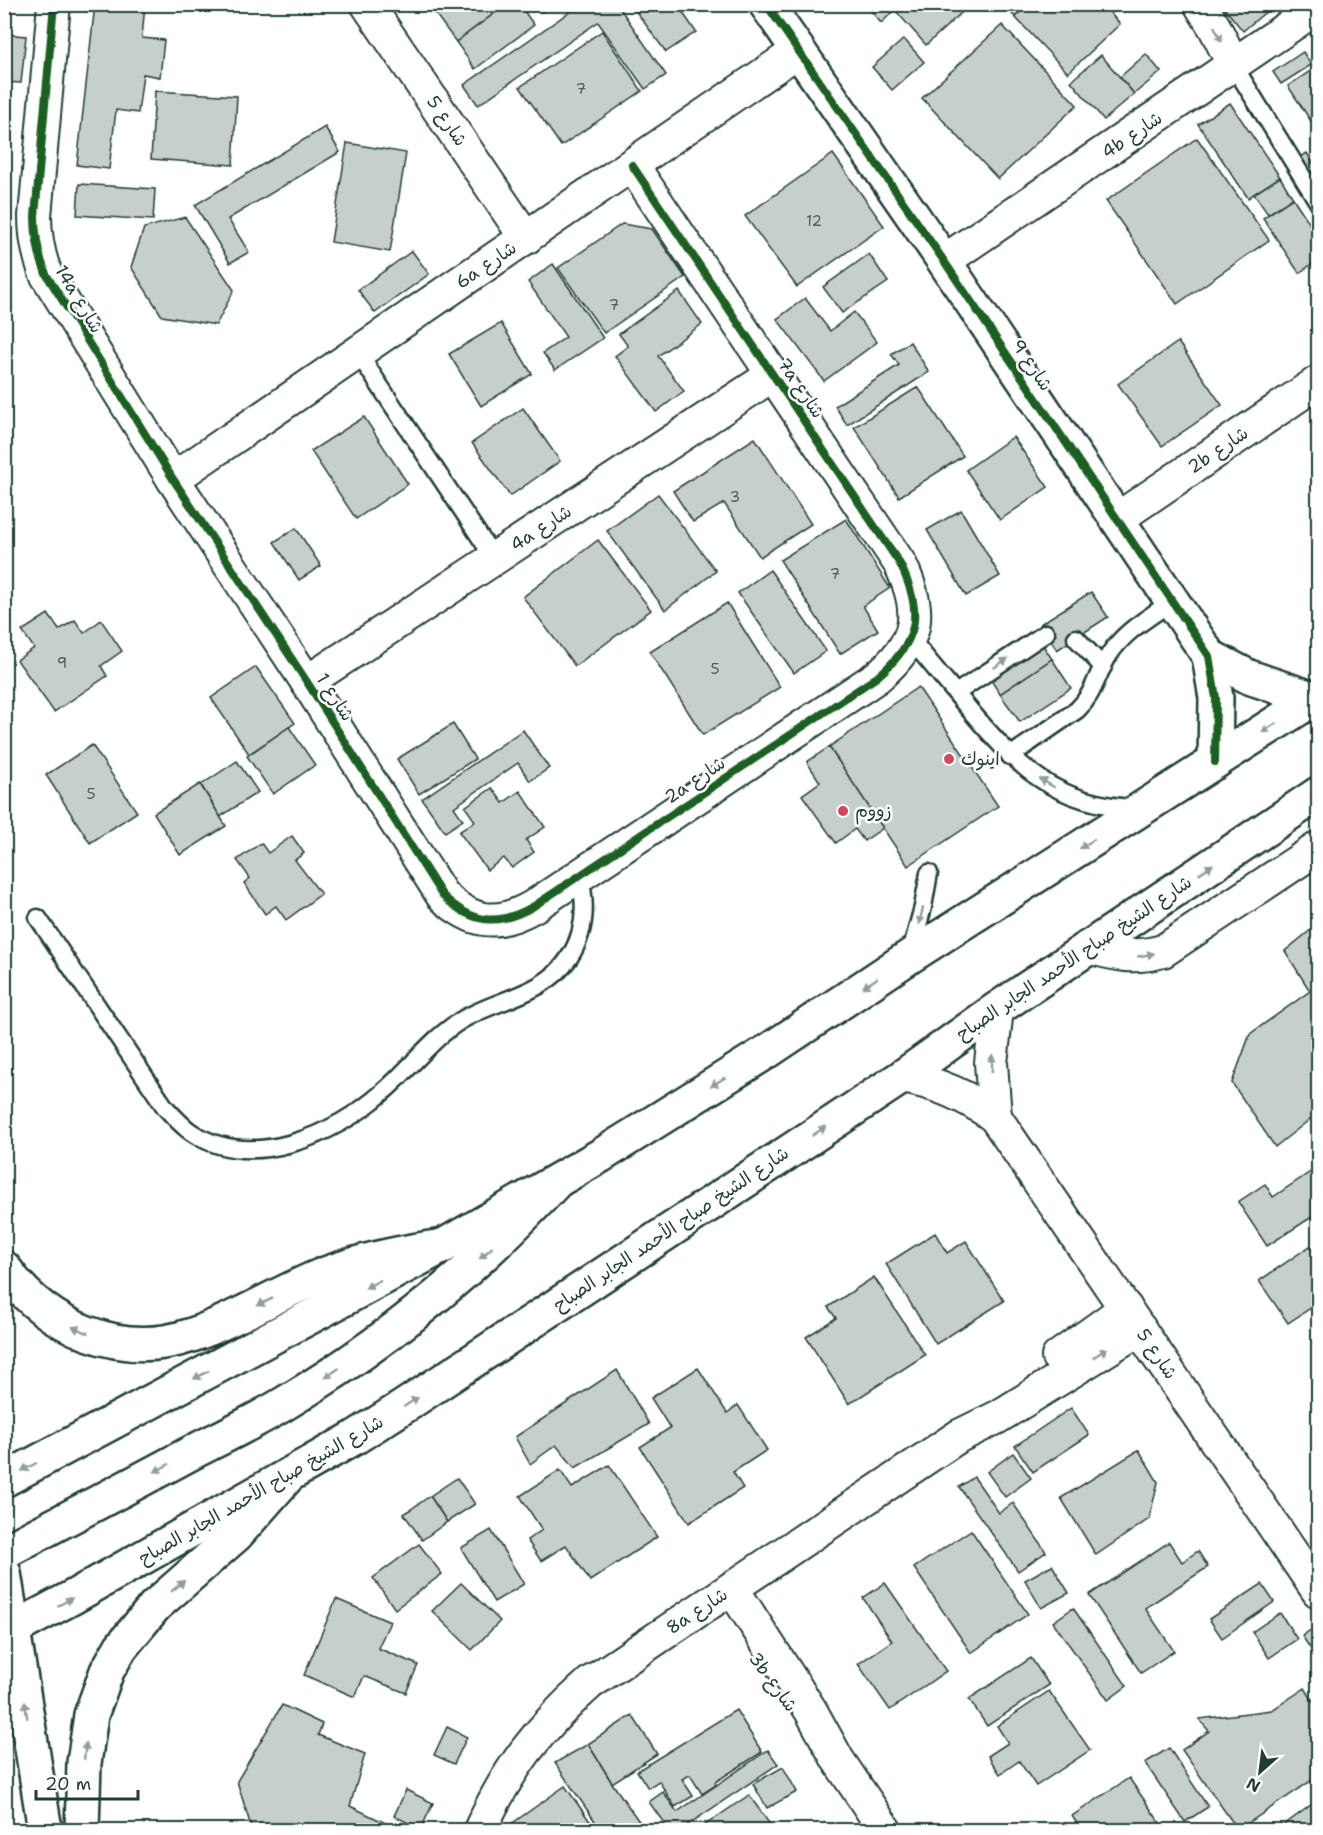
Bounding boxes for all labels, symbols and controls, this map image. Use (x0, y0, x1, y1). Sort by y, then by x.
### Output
one-way arrow (1214, 26, 1223, 43)
house number: 7 (576, 79, 586, 99)
street label: شارع 5 (421, 91, 473, 151)
street label: 4b شارع (1097, 106, 1167, 164)
house number: 12 (806, 211, 822, 231)
street label: 6a شارع (451, 236, 521, 294)
street label: 14a شارع (49, 261, 109, 337)
house number: 7 (609, 295, 619, 315)
street label: شارع 9 (1006, 334, 1058, 396)
street label: 7a شارع (772, 353, 830, 423)
street label: 2b شارع (1183, 421, 1253, 479)
house number: 3 (730, 487, 740, 507)
street label: 4a شارع (506, 499, 576, 557)
house number: 7 (830, 564, 840, 584)
house number: 9 (57, 653, 67, 673)
one-way arrow (993, 658, 1009, 669)
house number: 5 (710, 659, 720, 679)
street label: شارع 1 (311, 668, 359, 726)
one-way arrow (1261, 722, 1277, 733)
place label: اينوك (961, 747, 1000, 771)
street label: 2a شارع (660, 751, 730, 809)
marker: اينوك (942, 752, 956, 766)
one-way arrow (1038, 778, 1055, 788)
house number: 5 (86, 784, 96, 804)
place label: زووم (855, 799, 892, 825)
marker: زووم (836, 804, 850, 818)
one-way arrow (1079, 838, 1095, 849)
one-way arrow (1198, 864, 1214, 875)
street label: شارع الشيخ صباح الأحمد الجابر الصباح (952, 870, 1196, 1046)
one-way arrow (916, 907, 926, 925)
one-way arrow (1136, 950, 1155, 959)
one-way arrow (862, 977, 878, 988)
one-way arrow (987, 1053, 996, 1072)
one-way arrow (710, 1077, 727, 1088)
one-way arrow (811, 1126, 827, 1137)
street label: شارع الشيخ صباح الأحمد الجابر الصباح (549, 1141, 793, 1317)
one-way arrow (478, 1246, 493, 1260)
one-way arrow (364, 1279, 381, 1289)
one-way arrow (257, 1298, 274, 1307)
street label: شارع 5 (1131, 1324, 1183, 1384)
one-way arrow (71, 1325, 89, 1335)
one-way arrow (1092, 1348, 1108, 1359)
one-way arrow (324, 1367, 340, 1379)
one-way arrow (192, 1370, 209, 1380)
one-way arrow (403, 1396, 419, 1407)
street label: شارع الشيخ صباح الأحمد الجابر الصباح (134, 1410, 388, 1570)
one-way arrow (20, 1462, 37, 1472)
one-way arrow (153, 1463, 171, 1473)
one-way arrow (170, 1580, 186, 1593)
street label: 8a شارع (662, 1582, 732, 1640)
one-way arrow (57, 1597, 74, 1607)
street label: 3b شارع (743, 1647, 803, 1717)
one-way arrow (22, 1701, 31, 1720)
one-way arrow (80, 1742, 90, 1761)
north arrow (1230, 1742, 1290, 1802)
scale bar (36, 1763, 138, 1801)
text: 20 m (45, 1772, 91, 1796)
text: N (1243, 1773, 1264, 1797)

